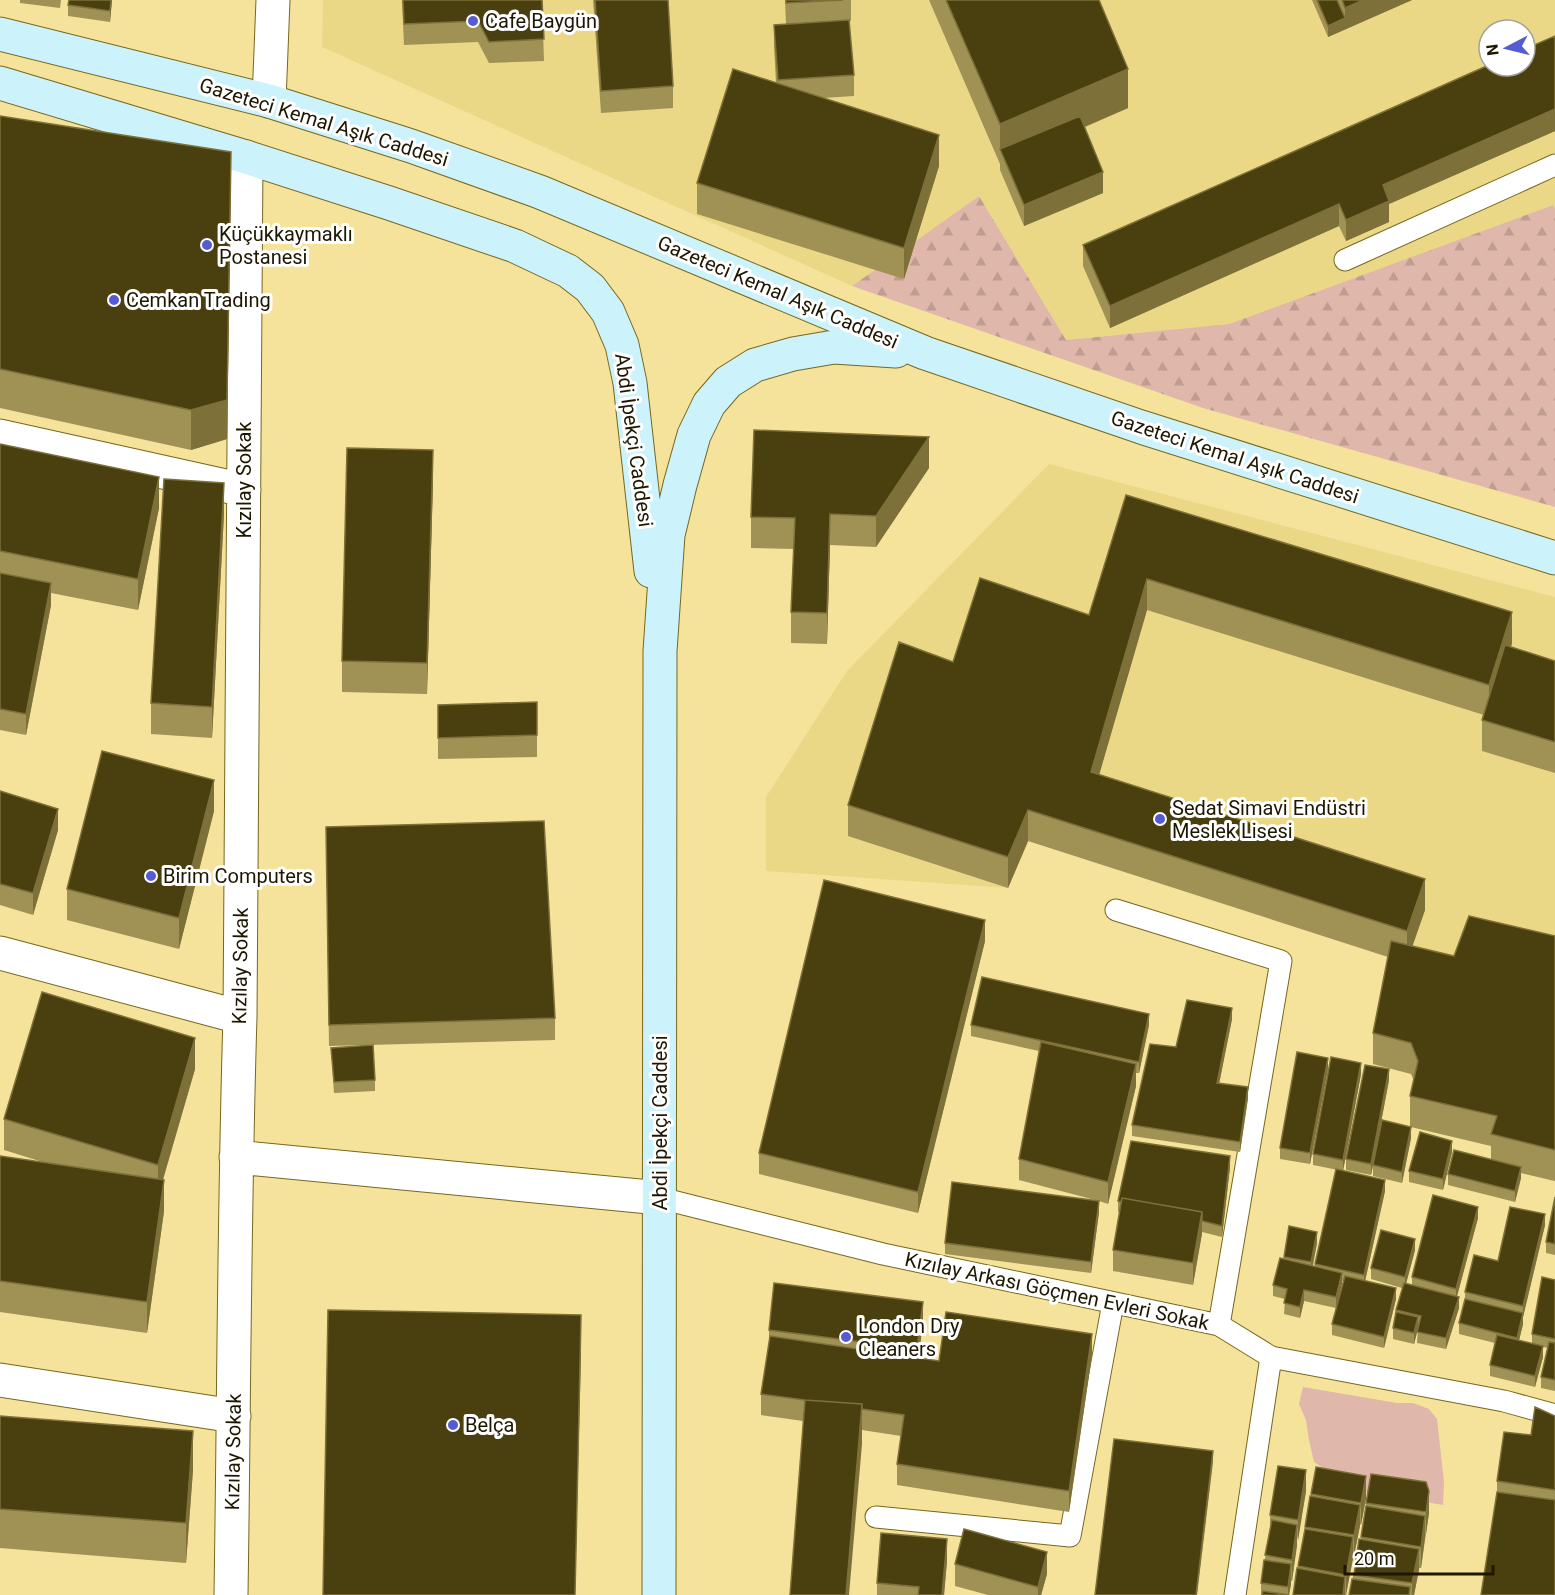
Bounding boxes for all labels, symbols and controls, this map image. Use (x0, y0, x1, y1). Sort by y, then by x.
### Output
place label: Cafe Baygün (485, 9, 597, 33)
marker: Cafe Baygün (466, 14, 480, 28)
north arrow (1477, 18, 1537, 78)
text: N (1482, 43, 1503, 57)
street label: Gazeteci Kemal Aşık Caddesi (197, 73, 451, 171)
place label: Küçükkaymaklı Postanesi (219, 222, 353, 269)
street label: Gazeteci Kemal Aşık Caddesi (654, 230, 902, 354)
marker: Küçükkaymaklı Postanesi (200, 238, 214, 252)
place label: Cemkan Trading (126, 288, 271, 312)
marker: Cemkan Trading (107, 293, 121, 307)
street label: Abdi İpekçi Caddesi (610, 352, 658, 528)
street label: Gazeteci Kemal Aşık Caddesi (1108, 406, 1362, 508)
street label: Kızılay Sokak (232, 421, 256, 538)
place label: Sedat Simavi Endüstri Meslek Lisesi (1172, 796, 1366, 843)
marker: Sedat Simavi Endüstri Meslek Lisesi (1153, 812, 1167, 826)
place label: Birim Computers (163, 864, 313, 888)
marker: Birim Computers (144, 869, 158, 883)
street label: Kızılay Sokak (227, 907, 253, 1025)
street label: Abdi İpekçi Caddesi (648, 1035, 672, 1211)
street label: Kızılay Arkası Göçmen Evleri Sokak (903, 1247, 1212, 1335)
place label: London Dry Cleaners (858, 1314, 960, 1361)
marker: London Dry Cleaners (839, 1330, 853, 1344)
street label: Kızılay Sokak (220, 1393, 246, 1511)
place label: Belça (465, 1413, 514, 1437)
marker: Belça (446, 1418, 460, 1432)
scale bar (1345, 1538, 1494, 1576)
text: 20 m (1354, 1548, 1394, 1569)

